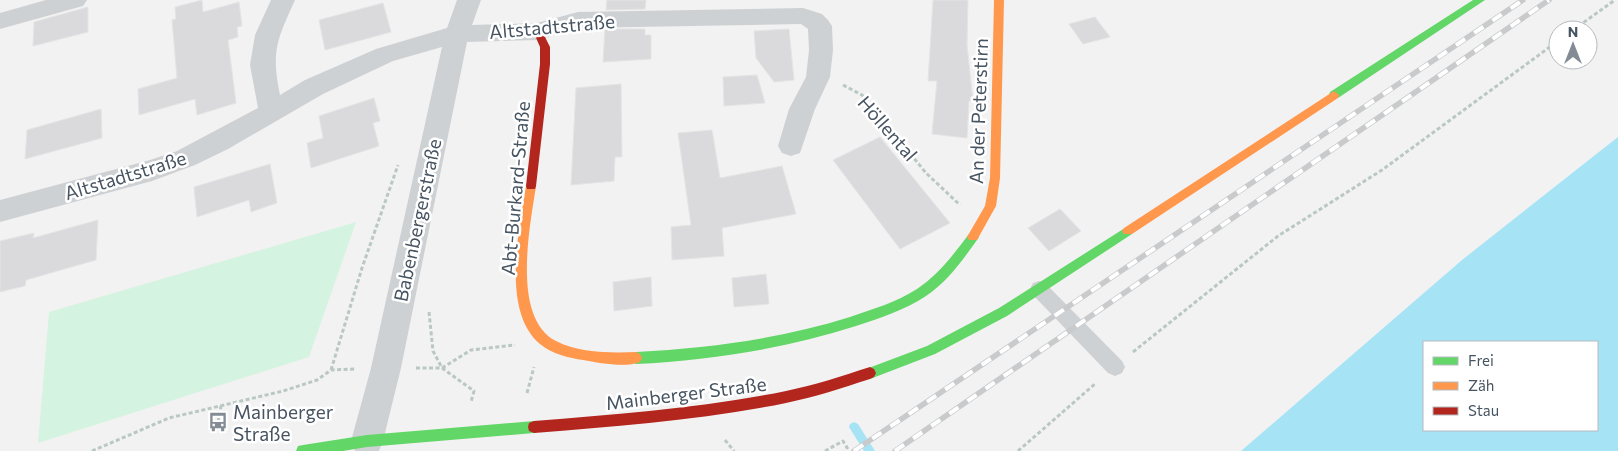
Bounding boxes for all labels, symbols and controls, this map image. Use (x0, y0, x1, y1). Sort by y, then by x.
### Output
street label: Altstadtstraße (488, 9, 616, 43)
north arrow (1548, 20, 1598, 70)
text: N (1568, 23, 1578, 40)
street label: An der Peterstirn (964, 38, 992, 184)
street label: Höllental (853, 91, 923, 165)
street label: Abt-Burkard-Straße (496, 100, 534, 276)
street label: Babenbergerstraße (389, 136, 445, 304)
street label: Altstadtstraße (61, 146, 189, 204)
legend (1423, 341, 1598, 431)
text: Frei (1468, 351, 1494, 369)
street label: Mainberger Straße (604, 372, 768, 414)
text: Zäh (1468, 376, 1494, 394)
place label: Mainberger Straße (233, 400, 334, 445)
text: Stau (1468, 401, 1499, 419)
bus stop icon: Mainberger Straße (207, 411, 229, 433)

